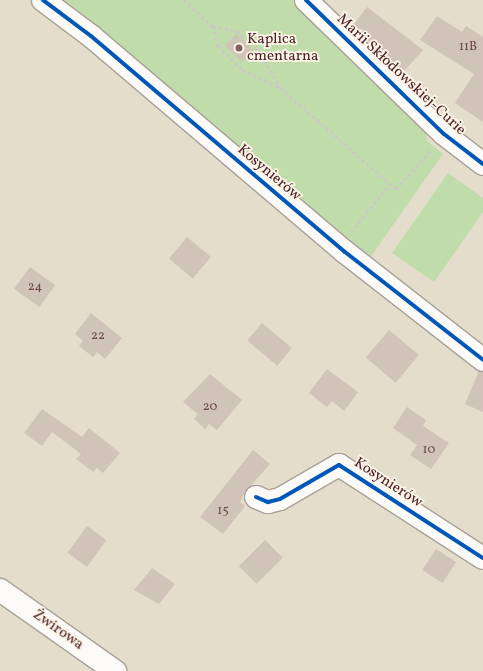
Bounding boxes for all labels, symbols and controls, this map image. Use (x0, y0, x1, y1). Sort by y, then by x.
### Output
street label: Marii Skłodowskiej-Curie (333, 11, 469, 139)
place label: Kaplica cmentarna (247, 30, 318, 65)
house number: 11B (459, 39, 477, 55)
marker: Kaplica cmentarna (234, 43, 244, 53)
street label: Kosynierów (233, 141, 305, 205)
house number: 24 (28, 279, 42, 295)
house number: 22 (91, 328, 105, 344)
house number: 20 (203, 399, 217, 415)
house number: 10 (423, 442, 435, 458)
street label: Kosynierów (350, 454, 426, 512)
house number: 15 (217, 503, 229, 519)
street label: Żwirowa (29, 606, 87, 654)

